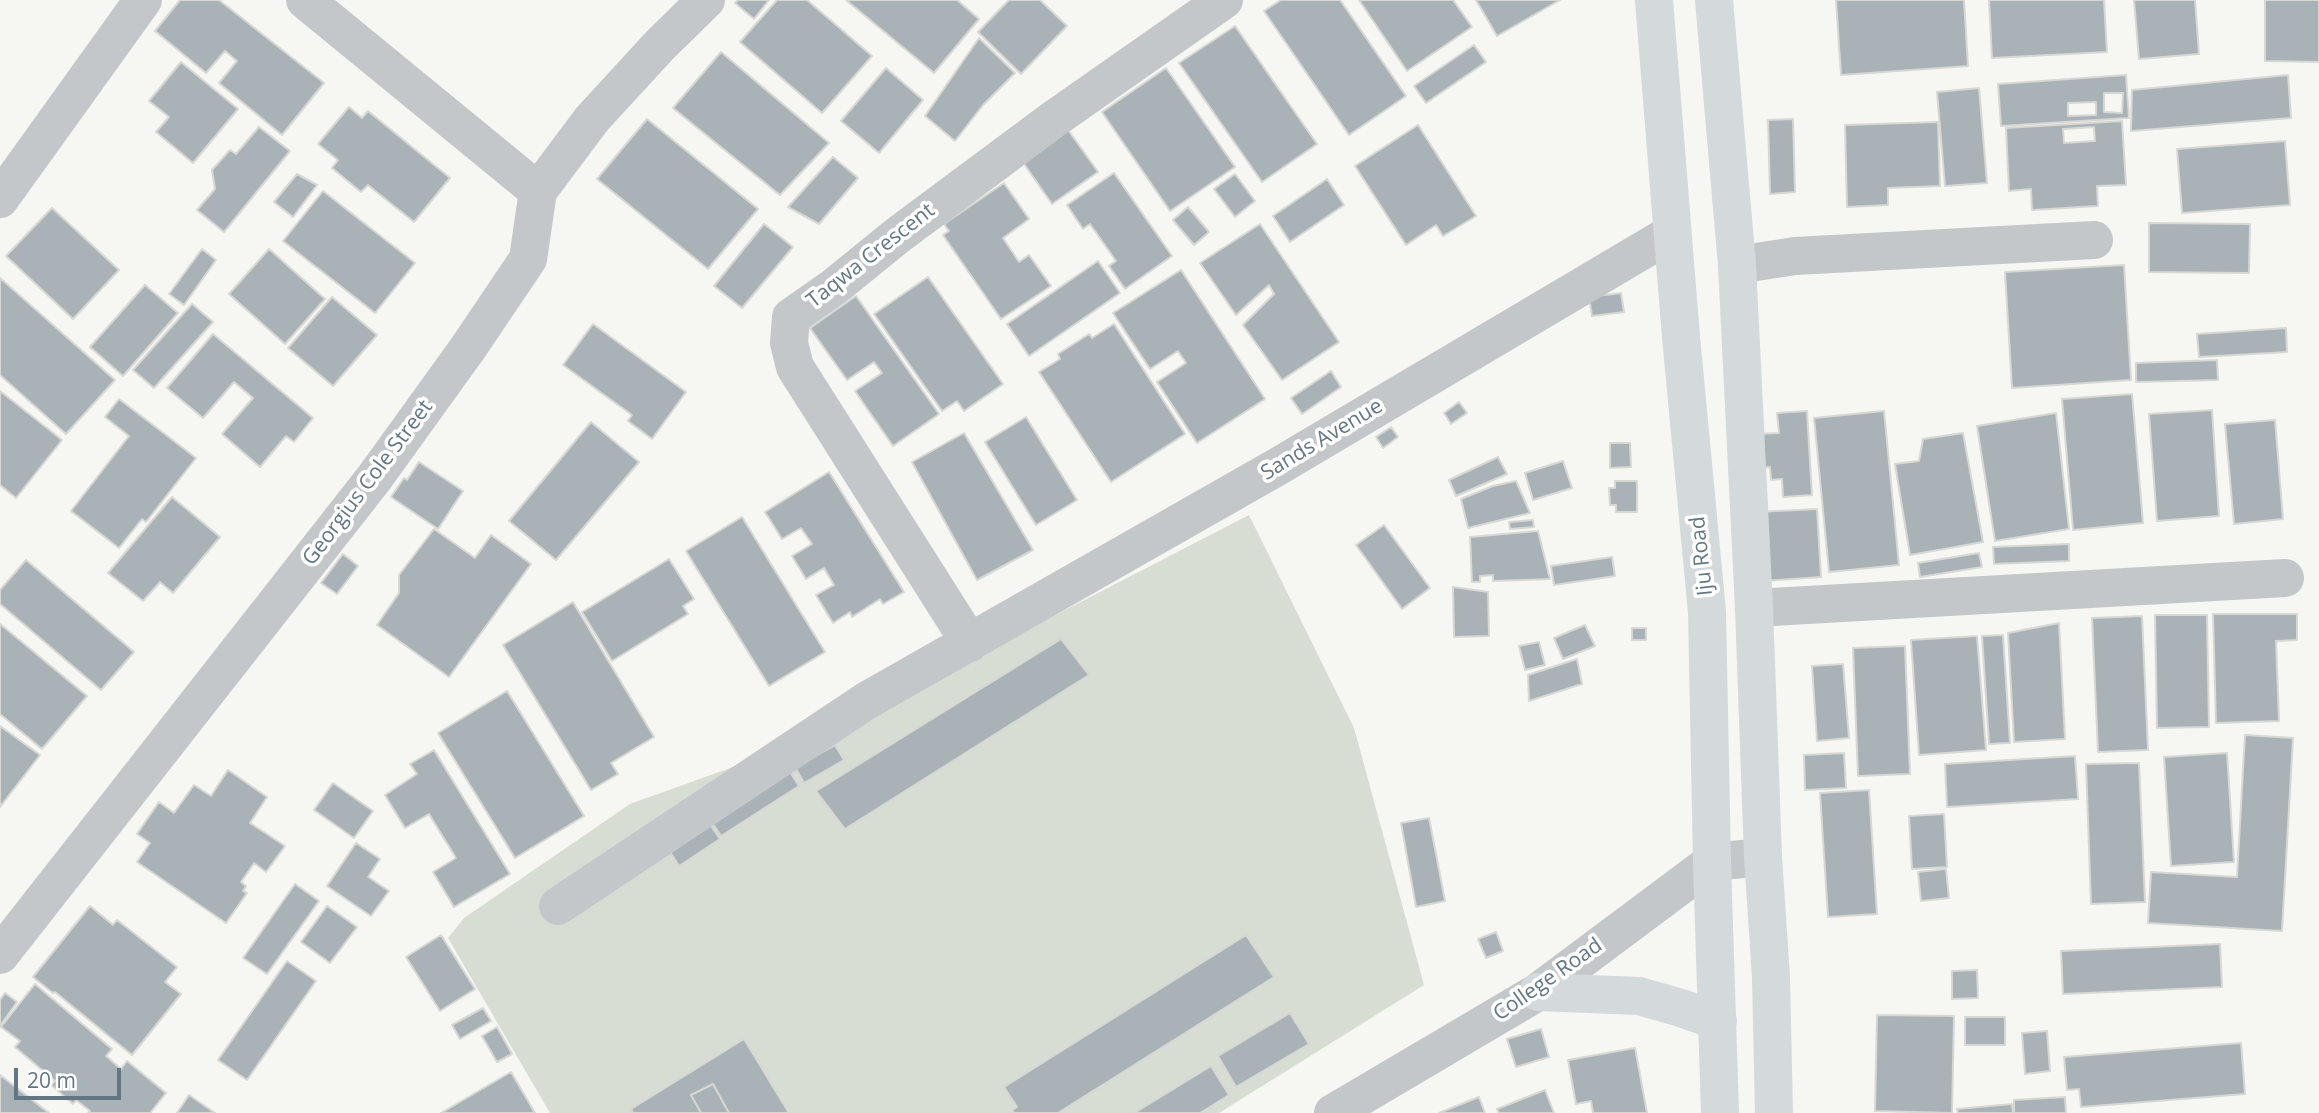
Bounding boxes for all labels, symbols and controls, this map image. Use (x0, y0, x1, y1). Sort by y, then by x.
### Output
street label: Taqwa Crescent (802, 198, 940, 314)
street label: Sands Avenue (1257, 394, 1387, 486)
street label: Georgius Cole Street (298, 395, 438, 571)
street label: Iju Road (1685, 515, 1719, 597)
street label: College Road (1489, 933, 1607, 1027)
scale bar (18, 1054, 124, 1098)
text: 20 m (27, 1066, 76, 1094)

